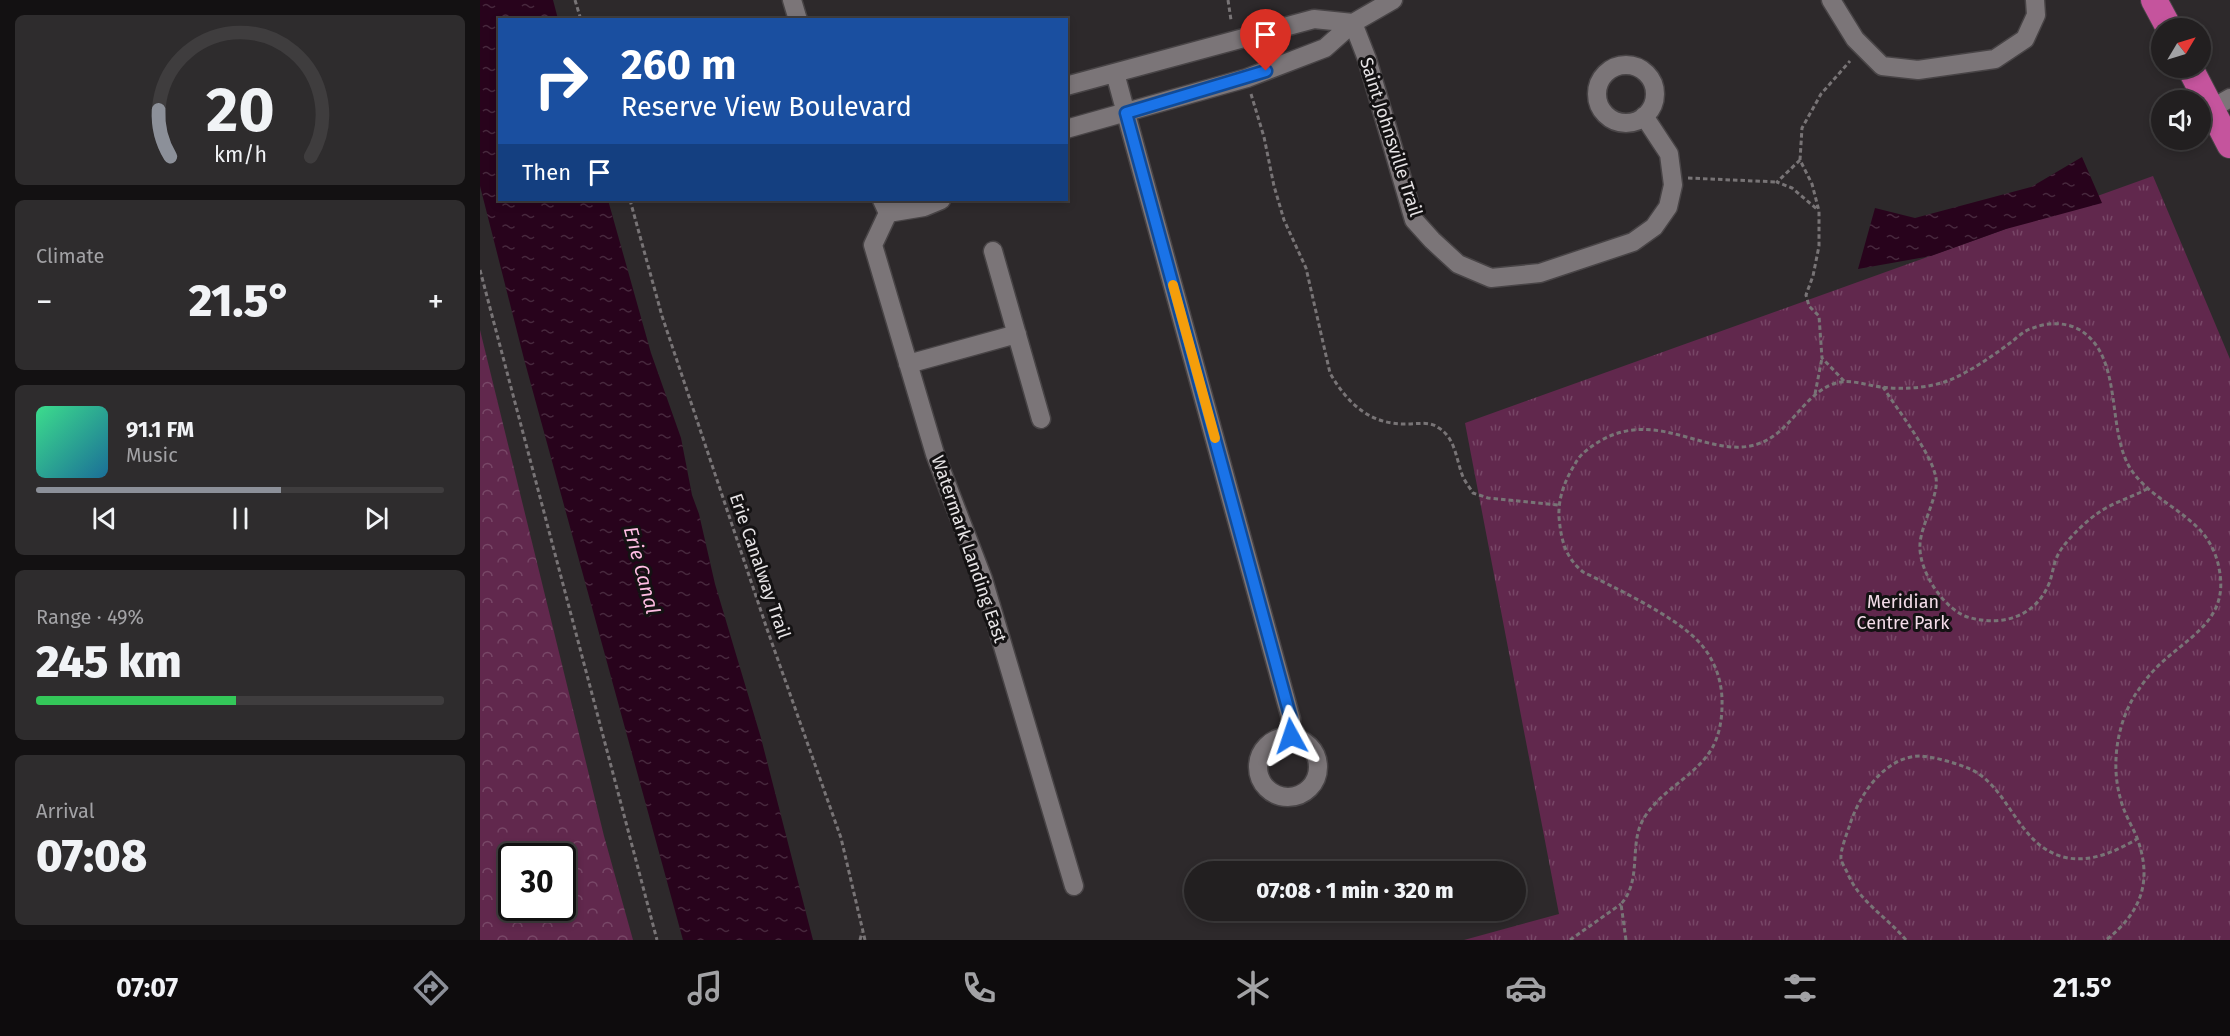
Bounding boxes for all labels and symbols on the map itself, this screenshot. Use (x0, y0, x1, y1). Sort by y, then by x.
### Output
pin (1240, 9, 1291, 71)
north arrow (2151, 18, 2211, 78)
street label: Saint Johnsville Trail (1355, 55, 1427, 219)
street label: Watermark Landing East (927, 452, 1012, 646)
street label: Erie Canalway Trail (725, 490, 795, 642)
water label: Erie Canal (619, 523, 665, 617)
park label: Meridian Centre Park (1857, 591, 1950, 634)
position arrow (1259, 704, 1323, 768)
speed limit sign: 30 (498, 843, 576, 921)

